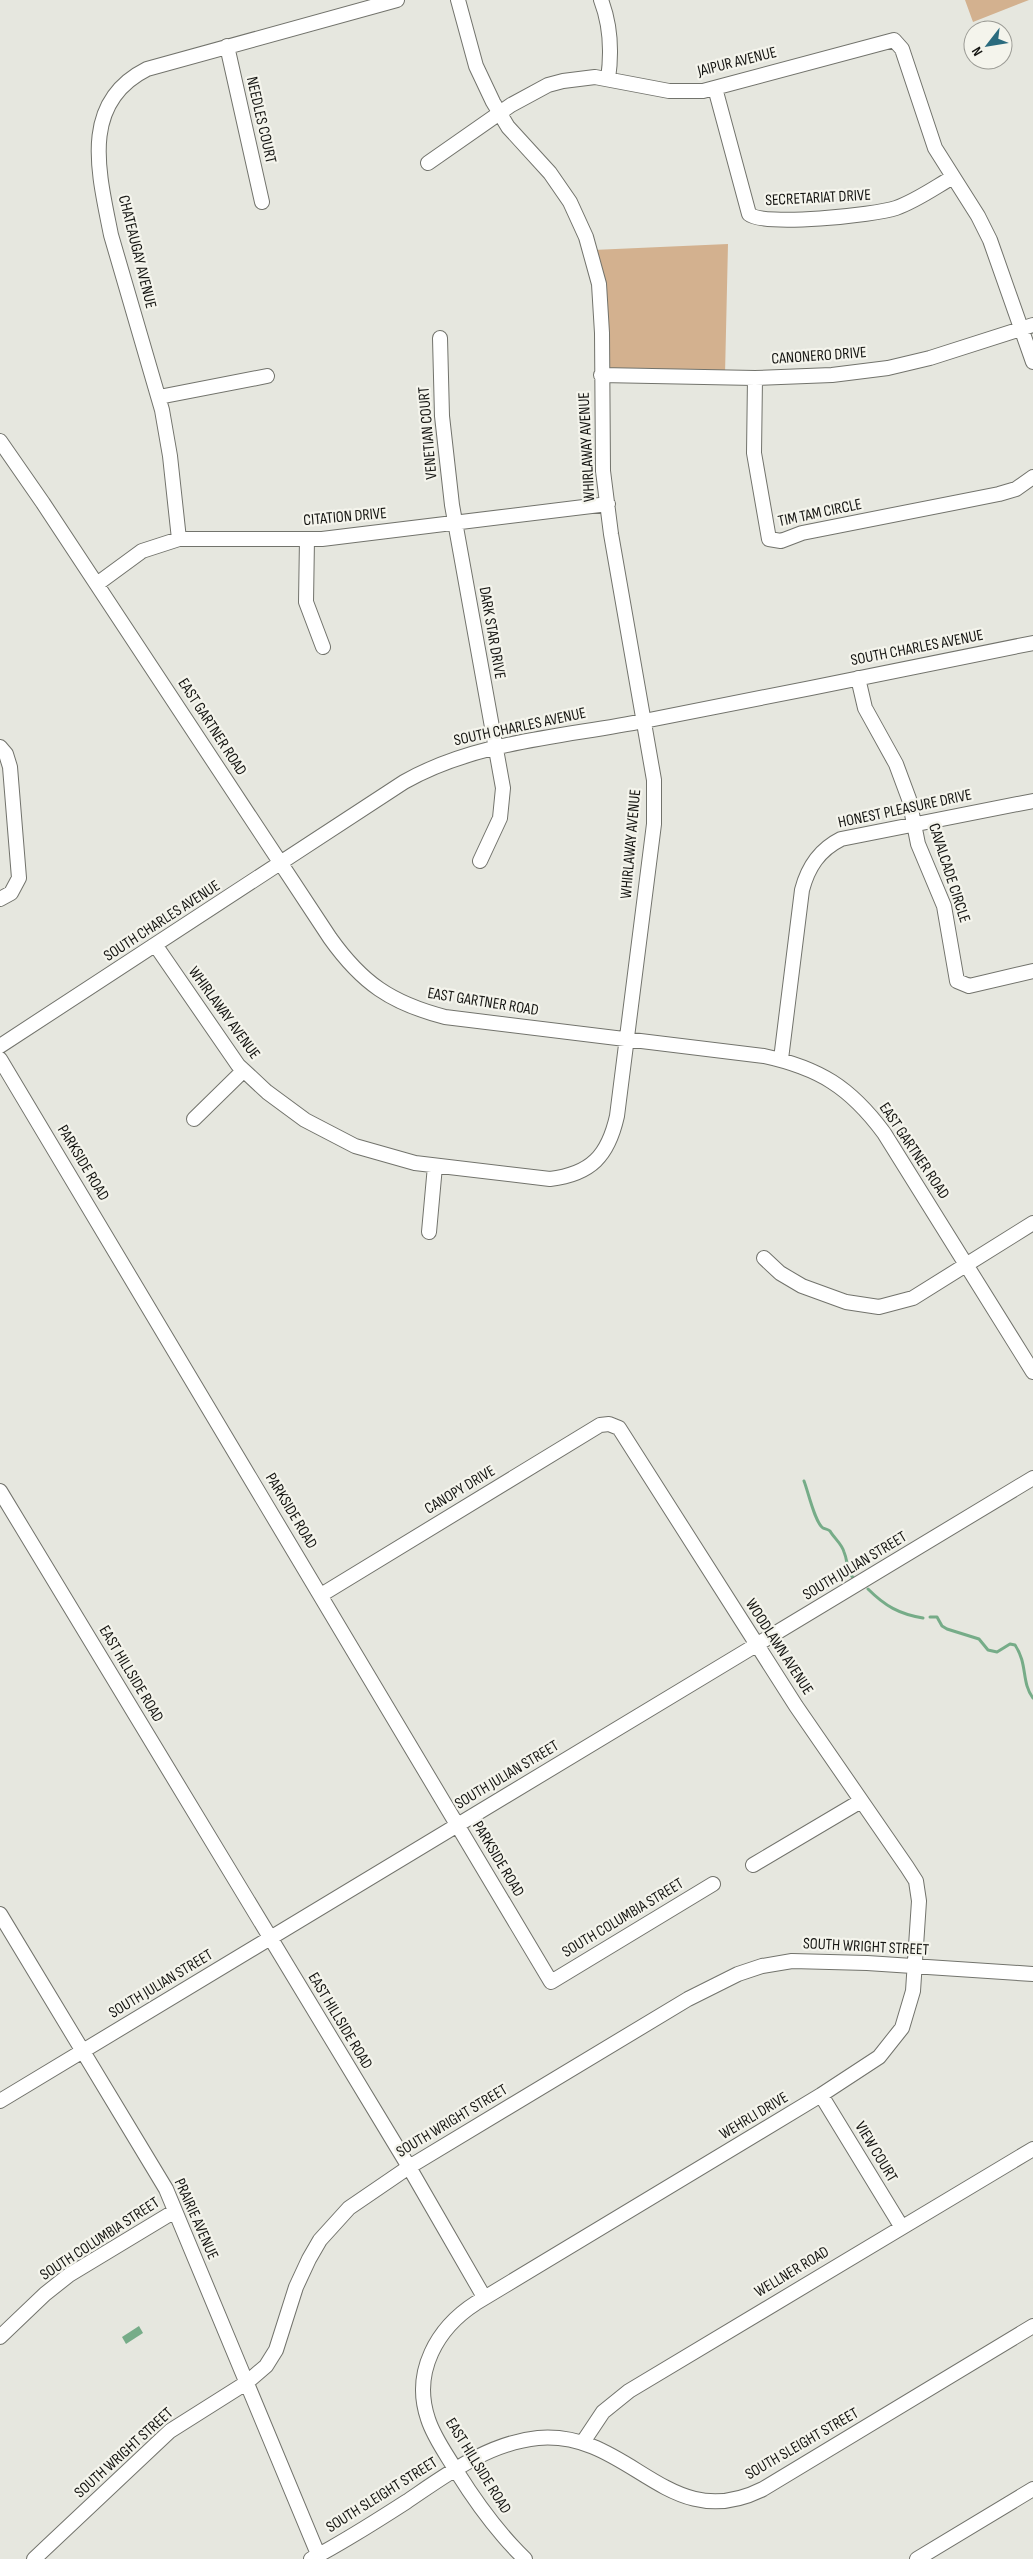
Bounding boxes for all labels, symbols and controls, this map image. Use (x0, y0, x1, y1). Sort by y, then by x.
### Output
north arrow (963, 20, 1013, 70)
street label: JAIPUR AVENUE (695, 43, 779, 81)
text: N (968, 44, 986, 59)
street label: NEEDLES COURT (242, 75, 280, 166)
street label: SECRETARIAT DRIVE (765, 186, 871, 210)
street label: CHATEAUGAY AVENUE (114, 193, 160, 311)
street label: CANONERO DRIVE (771, 343, 867, 369)
street label: VENETIAN COURT (414, 385, 442, 480)
street label: WHIRLAWAY AVENUE (575, 392, 599, 502)
street label: TIM TAM CIRCLE (776, 495, 864, 531)
street label: CITATION DRIVE (303, 504, 387, 530)
street label: DARK STAR DRIVE (475, 585, 509, 681)
street label: SOUTH CHARLES AVENUE (849, 626, 985, 670)
street label: EAST GARTNER ROAD (173, 675, 251, 779)
street label: SOUTH CHARLES AVENUE (452, 704, 588, 750)
street label: HONEST PLEASURE DRIVE (836, 786, 974, 832)
street label: WHIRLAWAY AVENUE (617, 788, 645, 900)
street label: CAVALCADE CIRCLE (924, 821, 974, 925)
street label: SOUTH CHARLES AVENUE (100, 876, 224, 966)
street label: WHIRLAWAY AVENUE (184, 963, 264, 1063)
street label: EAST GARTNER ROAD (426, 984, 540, 1020)
street label: EAST GARTNER ROAD (875, 1099, 953, 1203)
street label: PARKSIDE ROAD (53, 1122, 113, 1204)
street label: CANOPY DRIVE (421, 1462, 499, 1518)
street label: PARKSIDE ROAD (261, 1470, 321, 1552)
street label: SOUTH JULIAN STREET (800, 1527, 911, 1605)
street label: WOODLAWN AVENUE (741, 1595, 817, 1699)
street label: EAST HILLSIDE ROAD (95, 1622, 167, 1726)
street label: SOUTH JULIAN STREET (452, 1736, 563, 1814)
street label: PARKSIDE ROAD (468, 1818, 528, 1900)
street label: SOUTH COLUMBIA STREET (559, 1874, 688, 1962)
street label: SOUTH WRIGHT STREET (802, 1934, 930, 1960)
street label: SOUTH JULIAN STREET (106, 1945, 217, 2023)
street label: EAST HILLSIDE ROAD (304, 1969, 376, 2073)
street label: SOUTH WRIGHT STREET (393, 2080, 511, 2162)
street label: WEHRLI DRIVE (716, 2088, 792, 2144)
street label: VIEW COURT (851, 2118, 902, 2186)
street label: PRAIRIE AVENUE (170, 2176, 222, 2262)
street label: SOUTH COLUMBIA STREET (37, 2193, 164, 2285)
street label: WELLNER ROAD (751, 2242, 833, 2302)
street label: SOUTH WRIGHT STREET (71, 2403, 178, 2502)
street label: SOUTH SLEIGHT STREET (742, 2404, 863, 2484)
street label: EAST HILLSIDE ROAD (441, 2415, 515, 2517)
street label: SOUTH SLEIGHT STREET (323, 2453, 442, 2537)

